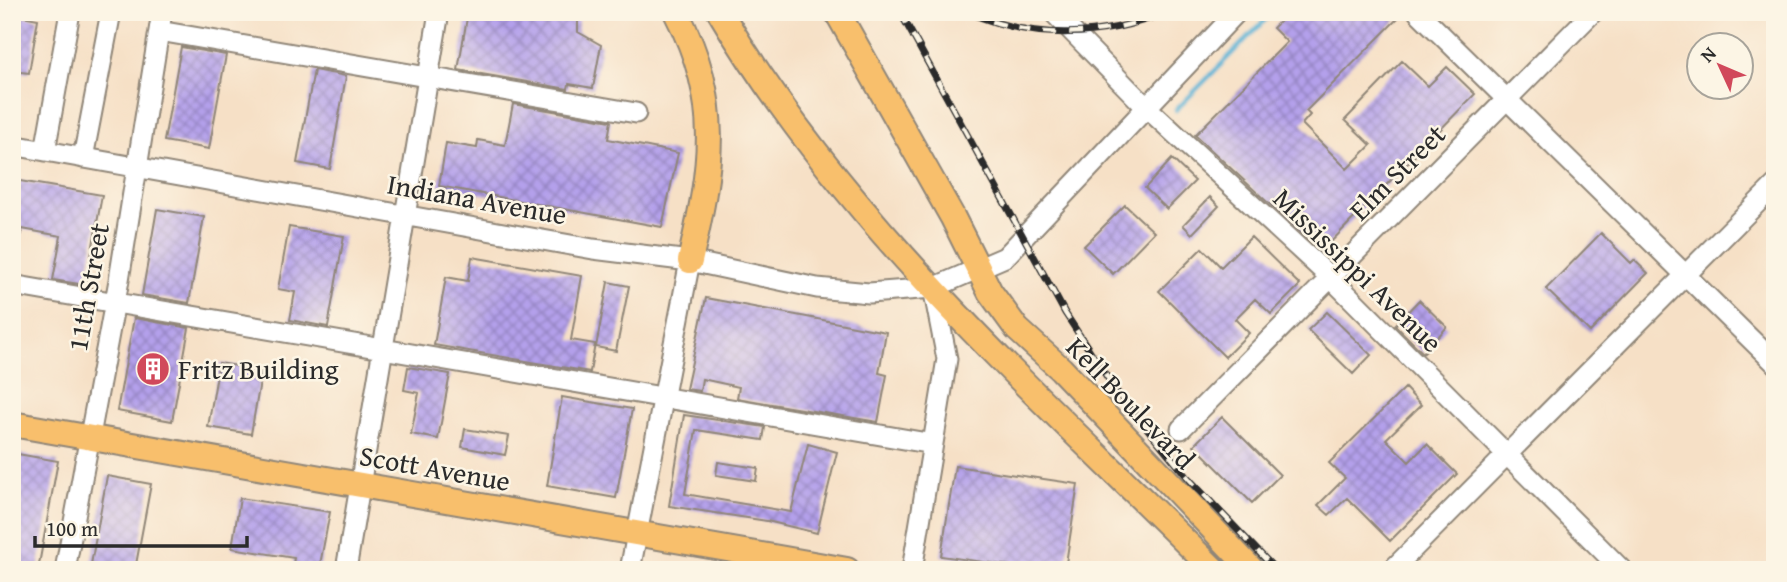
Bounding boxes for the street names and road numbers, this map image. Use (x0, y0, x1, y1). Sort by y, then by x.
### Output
street label: Elm Street (1339, 114, 1454, 229)
street label: Indiana Avenue (384, 163, 570, 234)
street label: Mississippi Avenue (1265, 178, 1452, 361)
street label: 11th Street (56, 219, 119, 354)
street label: Kell Boulevard (1057, 327, 1205, 478)
street label: Scott Avenue (357, 434, 514, 501)

